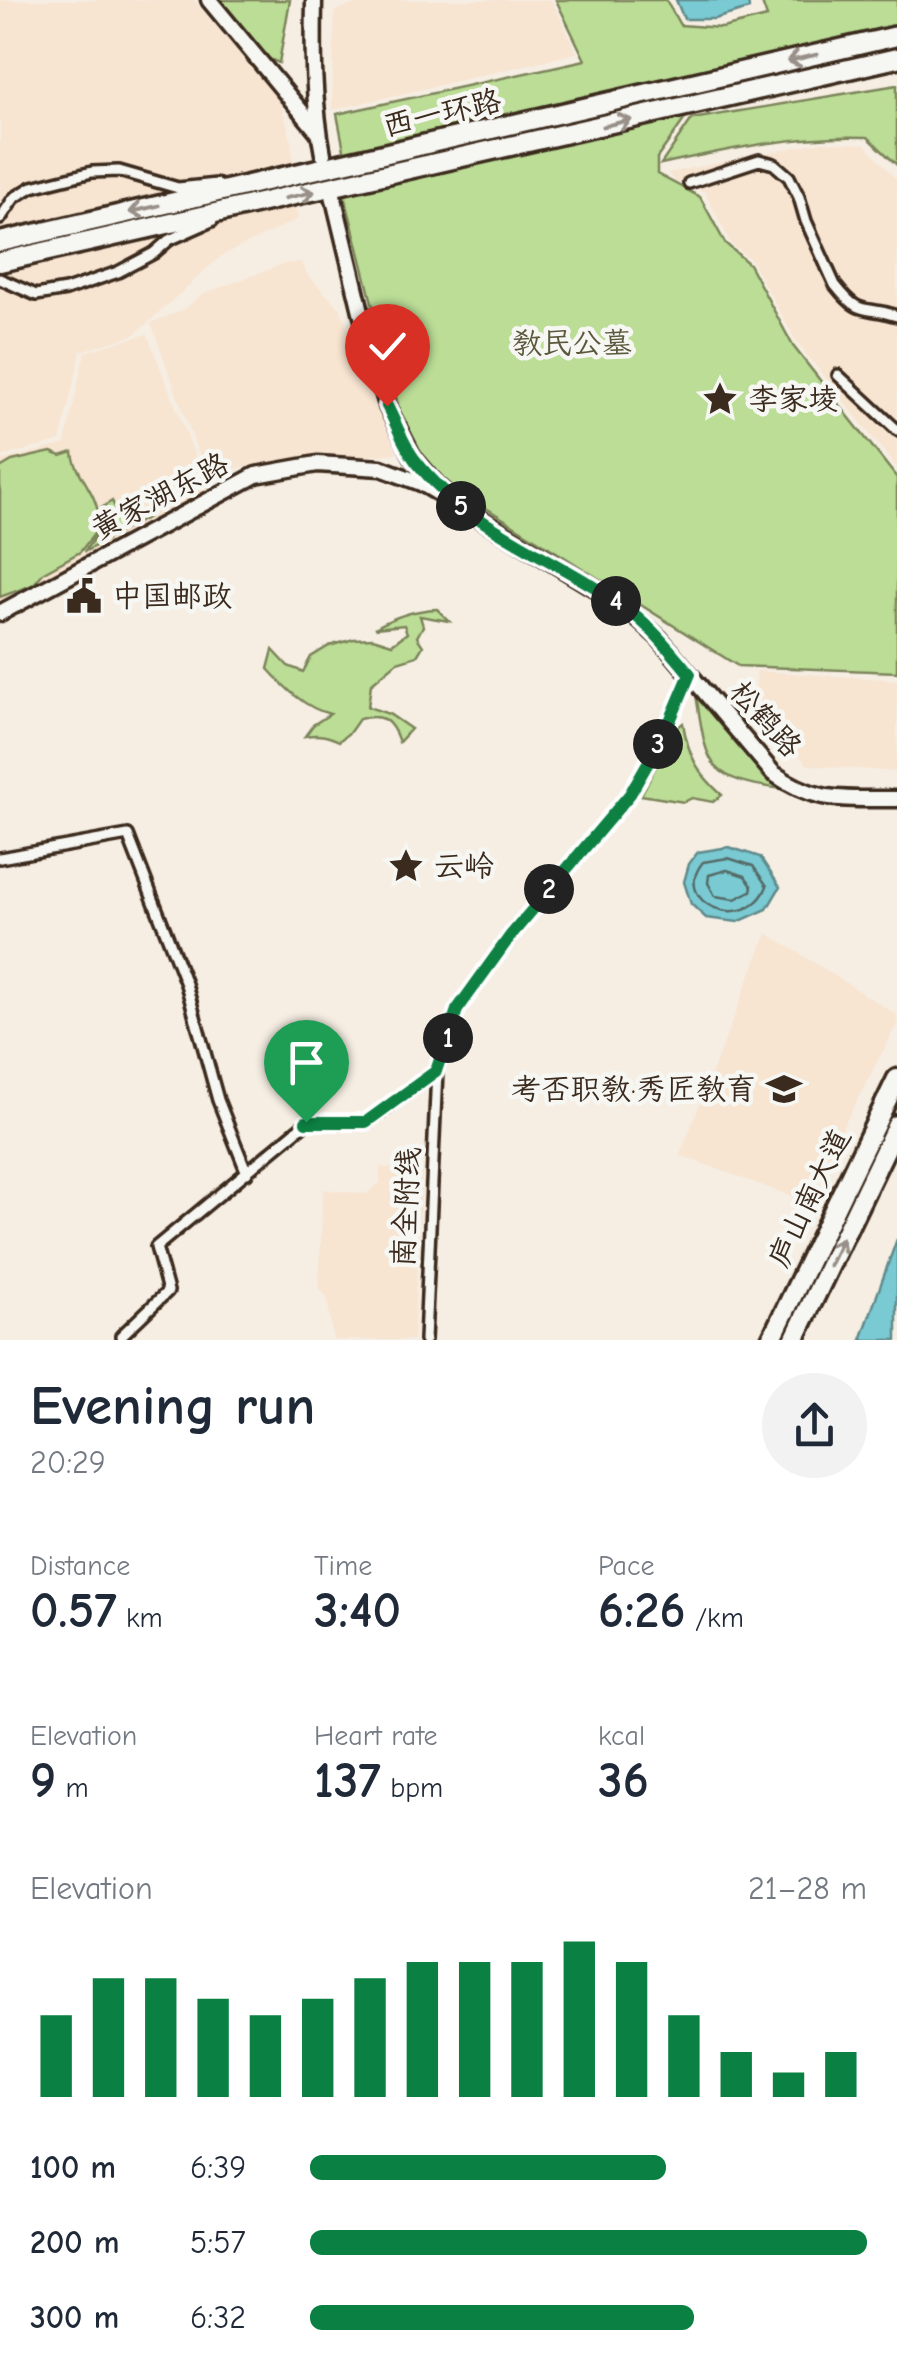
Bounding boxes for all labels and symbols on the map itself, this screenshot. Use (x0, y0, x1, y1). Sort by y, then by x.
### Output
one-way arrow (787, 49, 819, 68)
street label: 西一环路 (380, 83, 505, 144)
one-way arrow (600, 113, 632, 131)
one-way arrow (283, 185, 315, 204)
one-way arrow (129, 201, 161, 219)
pin (345, 304, 430, 407)
park label: 教民公墓 (512, 326, 632, 361)
place icon: 李家堎 (701, 380, 739, 418)
place label: 李家堎 (748, 382, 838, 417)
street label: 黄家湖东路 (86, 446, 235, 547)
pin: 5 (436, 481, 486, 531)
pin: 4 (591, 576, 641, 626)
public building icon: 中国邮政 (65, 577, 103, 615)
place label: 中国邮政 (112, 579, 232, 614)
street label: 松鹤路 (723, 674, 809, 764)
pin: 3 (633, 719, 683, 769)
place icon: 云岭 (387, 847, 425, 885)
place label: 云岭 (434, 849, 494, 884)
pin: 2 (524, 864, 574, 914)
pin: 1 (423, 1013, 473, 1063)
pin (264, 1020, 349, 1123)
school or university icon: 考否职教·秀匠教育 (765, 1070, 803, 1108)
place label: 考否职教·秀匠教育 (511, 1072, 756, 1107)
street label: 庐山南大道 (761, 1123, 858, 1273)
street label: 南全附线 (386, 1146, 427, 1268)
one-way arrow (828, 1238, 847, 1268)

